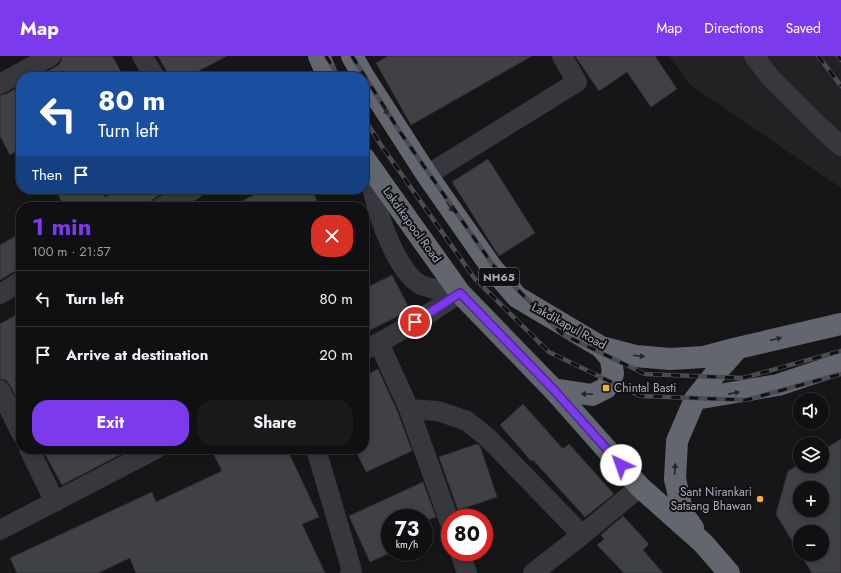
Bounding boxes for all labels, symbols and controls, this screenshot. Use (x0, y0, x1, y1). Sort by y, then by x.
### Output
text: Map (20, 15, 59, 42)
text: Map (656, 18, 682, 38)
text: Directions (704, 18, 764, 38)
text: Saved (786, 18, 821, 38)
text: 80 m (98, 80, 165, 121)
icon: left (32, 88, 84, 140)
one-way arrow (381, 105, 389, 115)
text: Turn left (98, 118, 158, 144)
text: Then (32, 164, 62, 186)
icon: arrive (70, 164, 92, 186)
street label: Lakdikapool Road (378, 183, 446, 267)
one-way arrow (446, 202, 454, 212)
text: 1 min (32, 209, 92, 244)
button: close (311, 215, 353, 257)
text: 100 m · 21:57 (32, 242, 111, 261)
road number: NH65 (479, 268, 519, 286)
icon: left (32, 288, 54, 310)
text: Turn left (66, 288, 124, 310)
text: 80 m (320, 288, 353, 310)
street label: Lakdikapul Road (528, 298, 610, 354)
pin (398, 305, 432, 339)
icon: arrive (404, 311, 426, 333)
one-way arrow (770, 336, 783, 342)
icon: arrive (32, 344, 54, 366)
text: Arrive at destination (66, 344, 208, 366)
text: 20 m (319, 344, 353, 366)
one-way arrow (633, 353, 645, 359)
place label: Chintal Basti (614, 379, 676, 397)
marker: Chintal Basti (601, 383, 611, 393)
one-way arrow (727, 390, 740, 396)
one-way arrow (580, 391, 593, 397)
map controls (793, 393, 829, 561)
button: sound (793, 393, 829, 429)
button: Exit (32, 400, 189, 446)
button: Share (197, 400, 353, 446)
button: layers (793, 437, 829, 473)
position arrow (600, 444, 642, 486)
one-way arrow (672, 463, 679, 475)
button: + (793, 481, 829, 517)
place label: Sant Nirankari Satsang Bhawan (670, 483, 752, 515)
marker: Sant Nirankari Satsang Bhawan (755, 494, 765, 504)
speed limit sign: 80 (441, 509, 493, 561)
text: 73 (395, 515, 419, 544)
button: − (793, 525, 829, 561)
text: km/h (396, 537, 418, 552)

